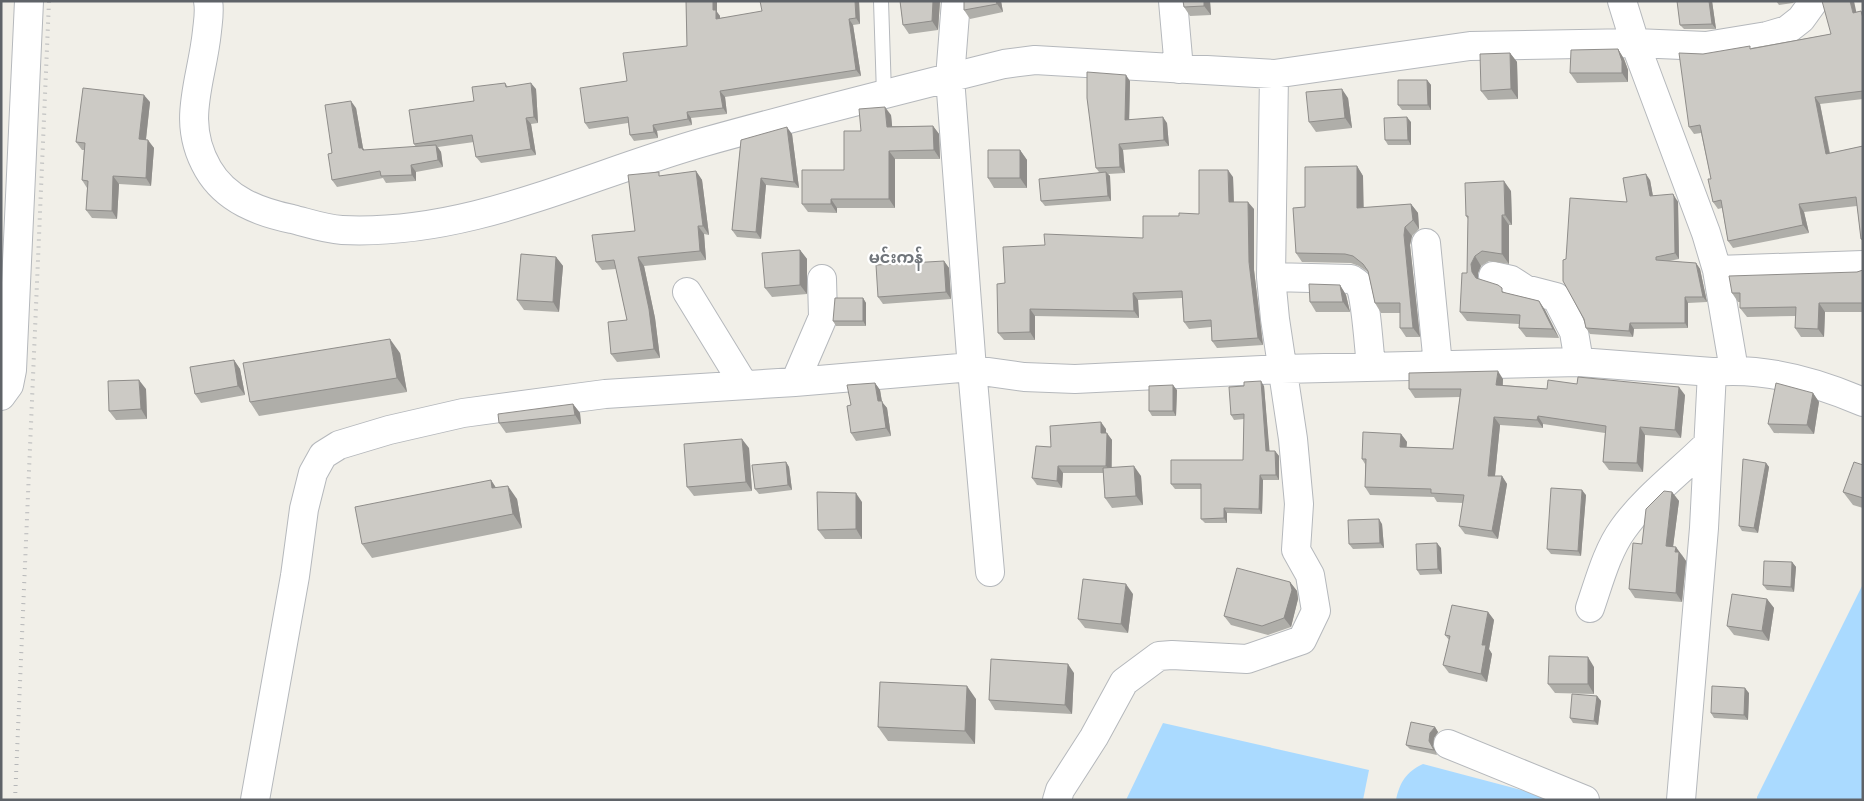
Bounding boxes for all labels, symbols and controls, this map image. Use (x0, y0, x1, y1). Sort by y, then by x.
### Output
district label: မင်းကန် (869, 246, 923, 271)

